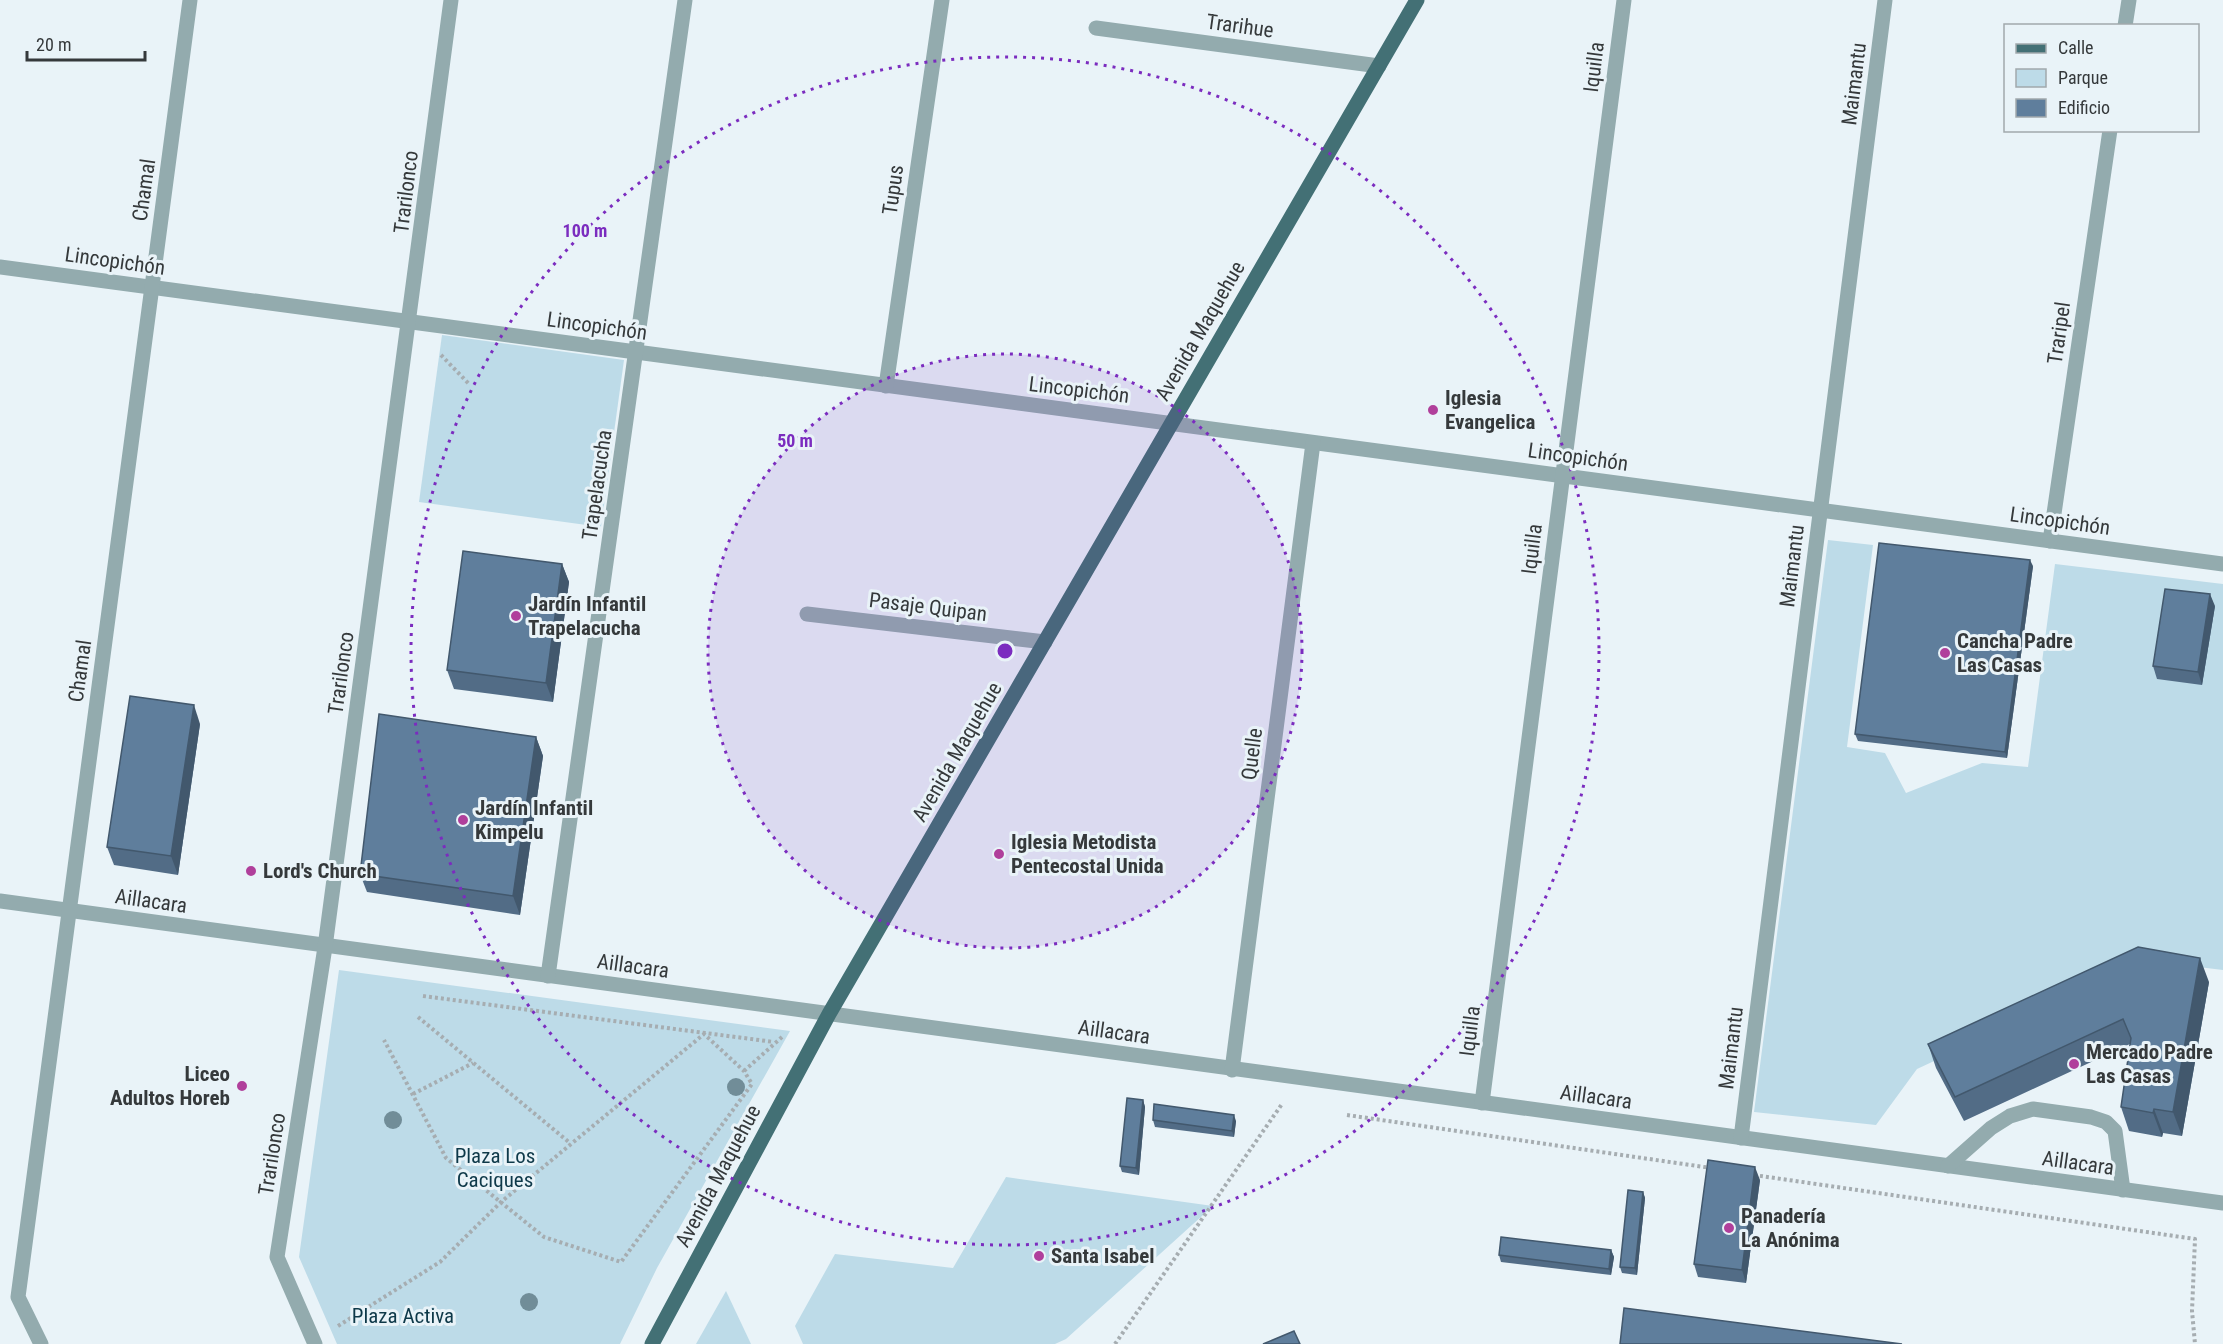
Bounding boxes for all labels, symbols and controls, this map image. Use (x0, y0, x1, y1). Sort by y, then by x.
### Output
street label: Trarihue (1205, 9, 1275, 43)
scale bar (27, 24, 146, 62)
legend (2004, 24, 2199, 132)
text: 20 m (36, 34, 71, 55)
text: Calle (2058, 37, 2094, 58)
street label: Iquilla (1579, 41, 1609, 93)
street label: Maimantu (1837, 41, 1871, 127)
text: Parque (2058, 67, 2108, 88)
text: Edificio (2058, 97, 2110, 118)
street label: Trarilonco (389, 149, 423, 235)
street label: Chamal (128, 157, 160, 223)
street label: Tupus (878, 163, 908, 217)
text: 100 m (563, 220, 607, 241)
street label: Lincopichón (63, 242, 167, 280)
street label: Avenida Maquehue (1150, 257, 1250, 405)
street label: Traripel (2043, 300, 2075, 366)
street label: Lincopichón (545, 307, 649, 345)
street label: Lincopichón (1027, 372, 1131, 408)
place label: Iglesia Evangelica (1445, 386, 1535, 434)
marker: Iglesia Evangelica (1426, 403, 1440, 417)
street label: Trapelacucha (577, 428, 617, 542)
text: 50 m (777, 430, 813, 451)
street label: Lincopichón (1526, 438, 1630, 476)
street label: Lincopichón (2008, 502, 2112, 540)
street label: Iquilla (1517, 523, 1547, 575)
street label: Maimantu (1775, 523, 1809, 609)
street label: Pasaje Quipan (868, 588, 988, 626)
place label: Jardín Infantil Trapelacucha (528, 592, 646, 640)
marker: Jardín Infantil Trapelacucha (509, 609, 523, 623)
place label: Cancha Padre Las Casas (1957, 629, 2073, 677)
street label: Trarilonco (323, 630, 359, 716)
street label: Chamal (64, 638, 96, 704)
centre of rings (995, 641, 1015, 661)
marker: Cancha Padre Las Casas (1938, 646, 1952, 660)
street label: Avenida Maquehue (907, 678, 1007, 826)
street label: Quelle (1237, 727, 1267, 781)
place label: Jardín Infantil Kimpelu (475, 796, 593, 844)
marker: Jardín Infantil Kimpelu (456, 813, 470, 827)
place label: Iglesia Metodista Pentecostal Unida (1011, 830, 1164, 878)
marker: Iglesia Metodista Pentecostal Unida (992, 847, 1006, 861)
place label: Lord's Church (263, 859, 377, 883)
marker: Lord's Church (244, 864, 258, 878)
street label: Aillacara (113, 884, 189, 918)
street label: Aillacara (595, 949, 671, 983)
street label: Iquilla (1455, 1005, 1485, 1057)
street label: Maimantu (1714, 1005, 1748, 1091)
street label: Aillacara (1076, 1015, 1152, 1049)
place label: Mercado Padre Las Casas (2086, 1040, 2213, 1088)
marker: Mercado Padre Las Casas (2067, 1057, 2081, 1071)
place label: Liceo Adultos Horeb (110, 1062, 230, 1110)
marker: Liceo Adultos Horeb (235, 1079, 249, 1093)
street label: Aillacara (1558, 1080, 1634, 1114)
street label: Avenida Maquehue (671, 1101, 766, 1251)
street label: Trarilonco (254, 1111, 290, 1197)
park label: Plaza Los Caciques (455, 1144, 535, 1192)
street label: Aillacara (2040, 1146, 2116, 1180)
place label: Panadería La Anónima (1741, 1204, 1840, 1252)
marker: Panadería La Anónima (1722, 1221, 1736, 1235)
place label: Santa Isabel (1051, 1244, 1155, 1268)
marker: Santa Isabel (1032, 1249, 1046, 1263)
park label: Plaza Activa (352, 1304, 454, 1328)

